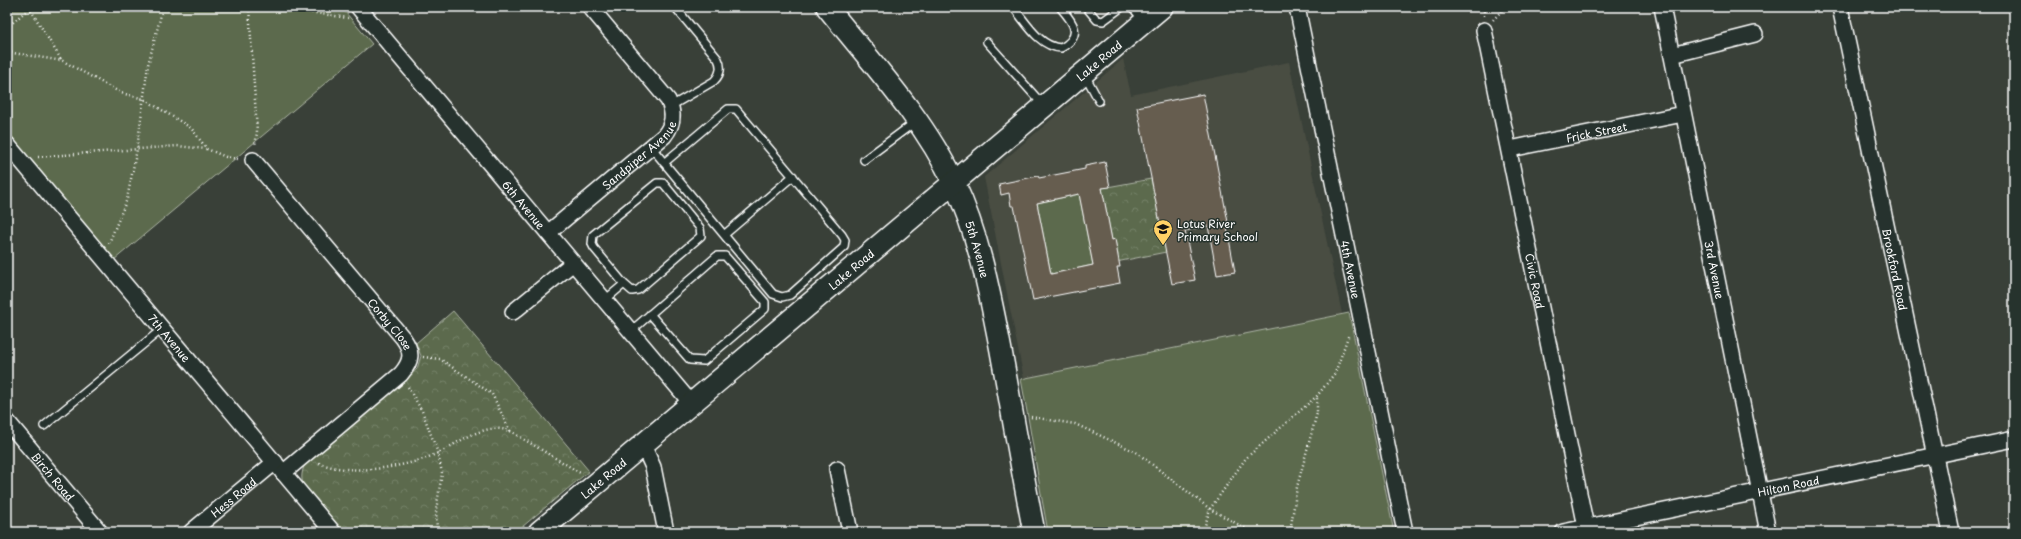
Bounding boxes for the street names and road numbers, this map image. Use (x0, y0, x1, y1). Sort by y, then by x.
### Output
street label: Lake Road (1072, 36, 1125, 85)
street label: Frick Street (1564, 117, 1629, 146)
street label: Sandpiper Avenue (598, 119, 680, 193)
street label: 6th Avenue (499, 176, 550, 233)
street label: 5th Avenue (962, 218, 994, 279)
street label: Brookford Road (1878, 227, 1912, 312)
street label: 4th Avenue (1337, 239, 1365, 300)
street label: 3rd Avenue (1701, 239, 1729, 300)
street label: Lake Road (824, 245, 878, 293)
street label: Civic Road (1521, 252, 1549, 310)
street label: Corby Close (364, 294, 417, 353)
street label: 7th Avenue (145, 310, 195, 365)
street label: Birch Road (28, 448, 79, 505)
street label: Lake Road (577, 454, 630, 502)
street label: Hilton Road (1756, 471, 1821, 500)
street label: Hess Road (207, 473, 260, 521)

